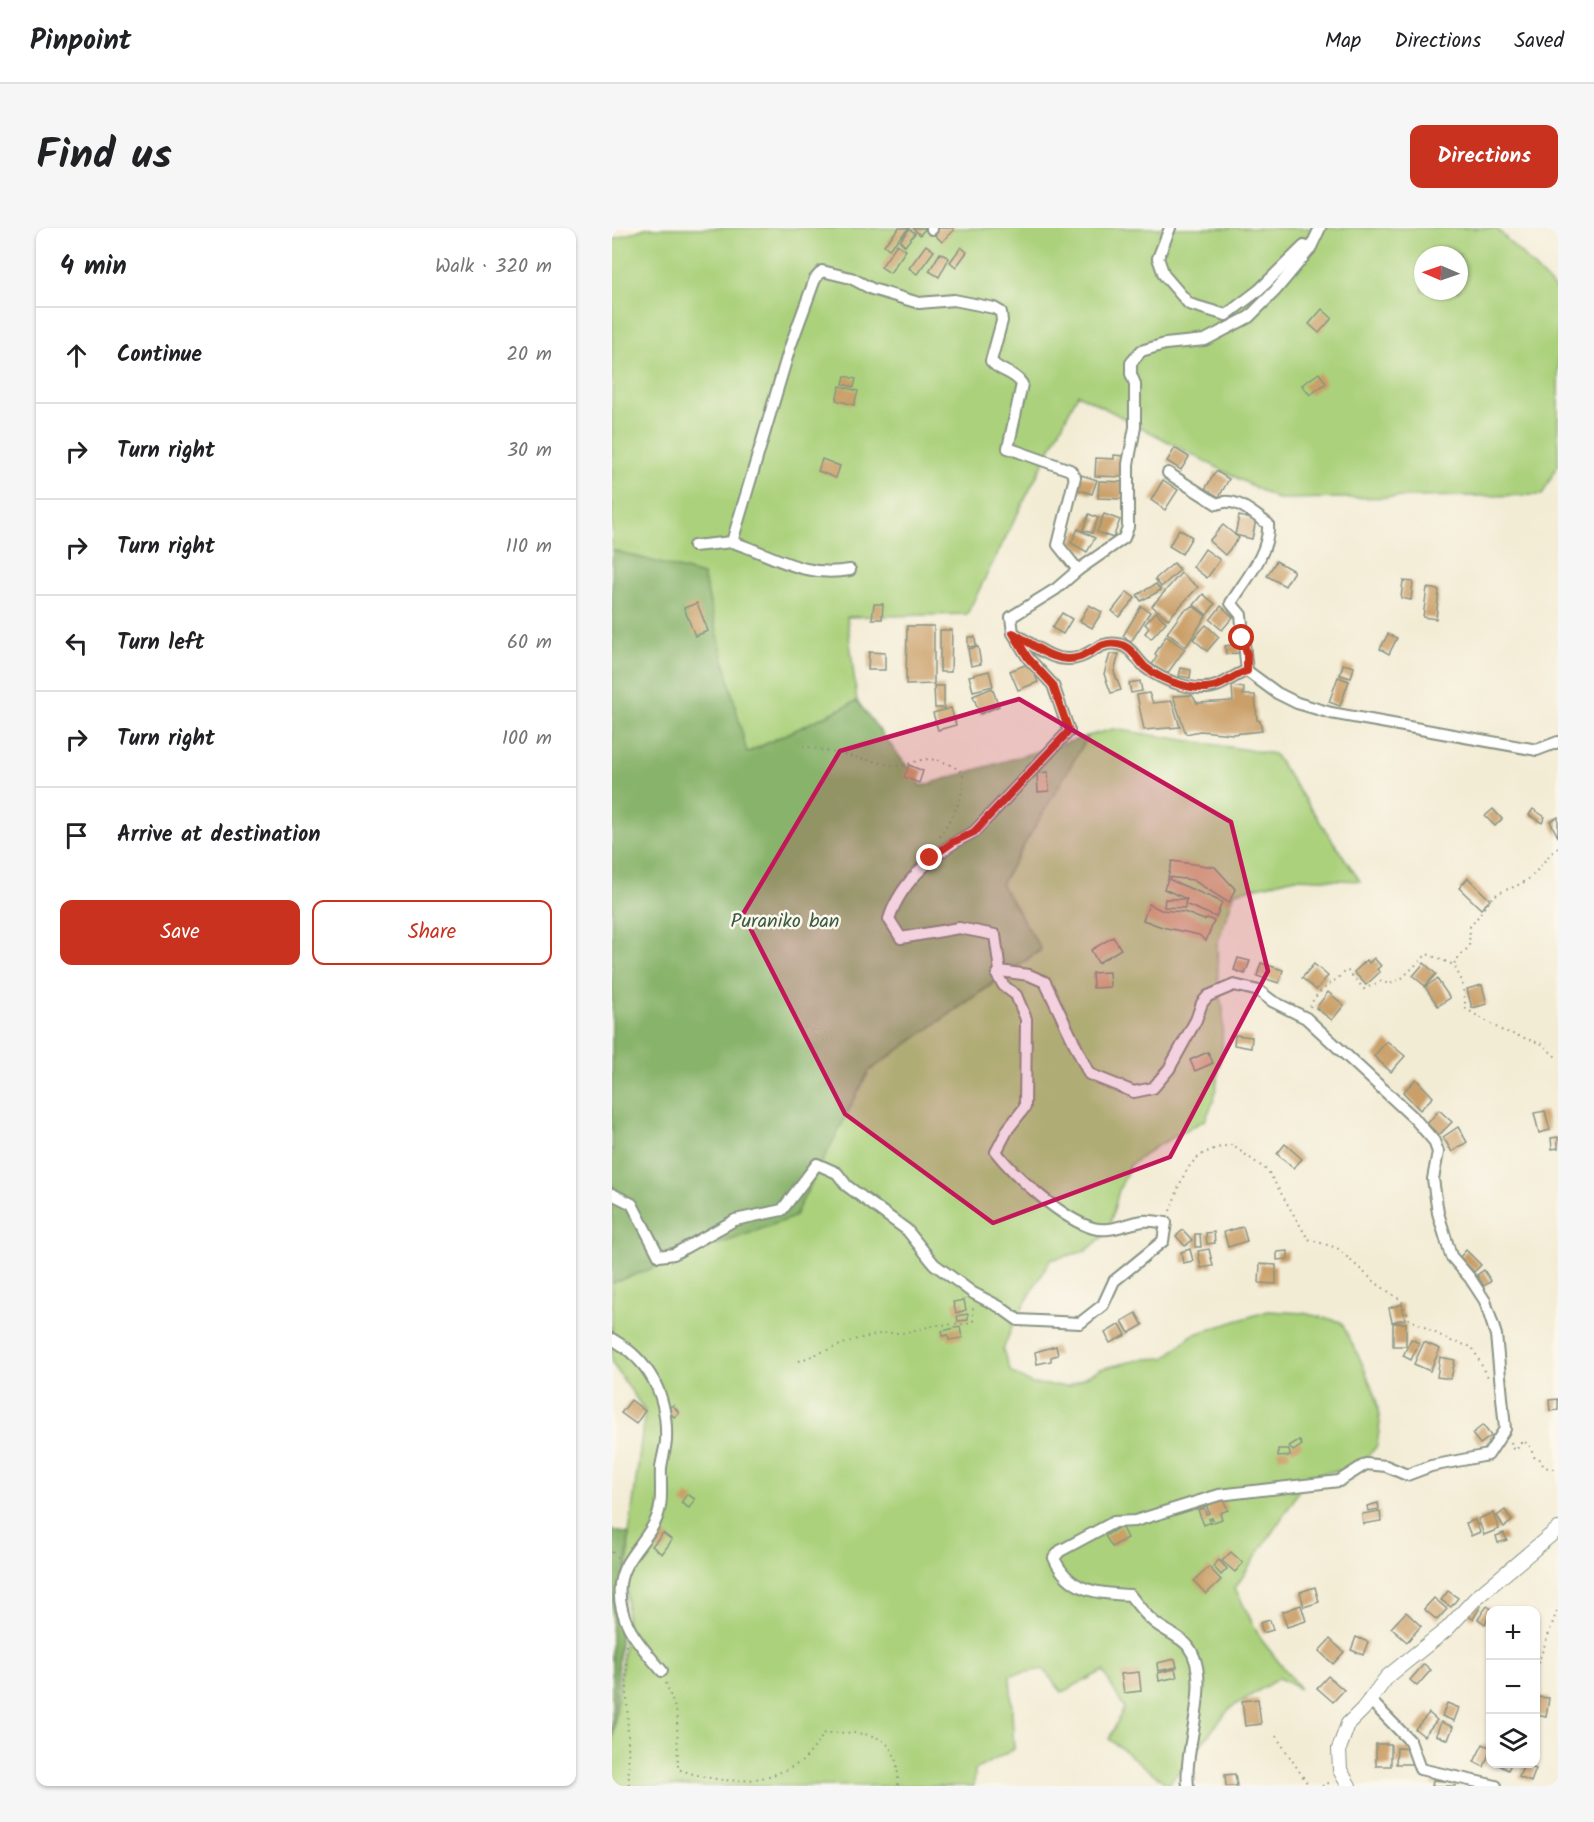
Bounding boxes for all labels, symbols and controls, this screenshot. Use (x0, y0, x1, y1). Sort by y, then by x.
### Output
text: Pinpoint (30, 19, 131, 64)
text: Map (1325, 25, 1361, 58)
text: Directions (1394, 25, 1481, 58)
text: Saved (1514, 25, 1564, 58)
text: Find us (36, 123, 172, 190)
button: Directions (1410, 125, 1558, 188)
text: 4 min (60, 246, 127, 288)
north arrow (1414, 246, 1468, 300)
text: Walk · 320 m (435, 251, 552, 283)
text: Continue (117, 338, 202, 373)
icon: ahead (60, 339, 93, 372)
text: 20 m (506, 339, 552, 371)
text: Turn right (117, 434, 215, 469)
icon: right (60, 435, 93, 468)
text: 30 m (507, 435, 552, 467)
text: Turn right (117, 530, 215, 565)
icon: right (60, 531, 93, 564)
text: 110 m (506, 531, 552, 563)
route start (1228, 624, 1254, 650)
text: Turn left (117, 626, 204, 661)
icon: left (60, 627, 93, 660)
text: 60 m (507, 627, 552, 659)
text: Turn right (117, 722, 215, 757)
icon: right (60, 723, 93, 756)
text: 100 m (502, 723, 552, 755)
text: Arrive at destination (117, 818, 320, 853)
icon: arrive (60, 819, 93, 852)
route end (916, 844, 942, 870)
button: Save (60, 900, 300, 965)
button: Share (312, 900, 552, 965)
park label: Puraniko ban (731, 906, 839, 938)
map controls (1486, 1606, 1540, 1768)
button: + (1486, 1606, 1540, 1660)
button: − (1486, 1660, 1540, 1714)
button: layers (1486, 1714, 1540, 1768)

